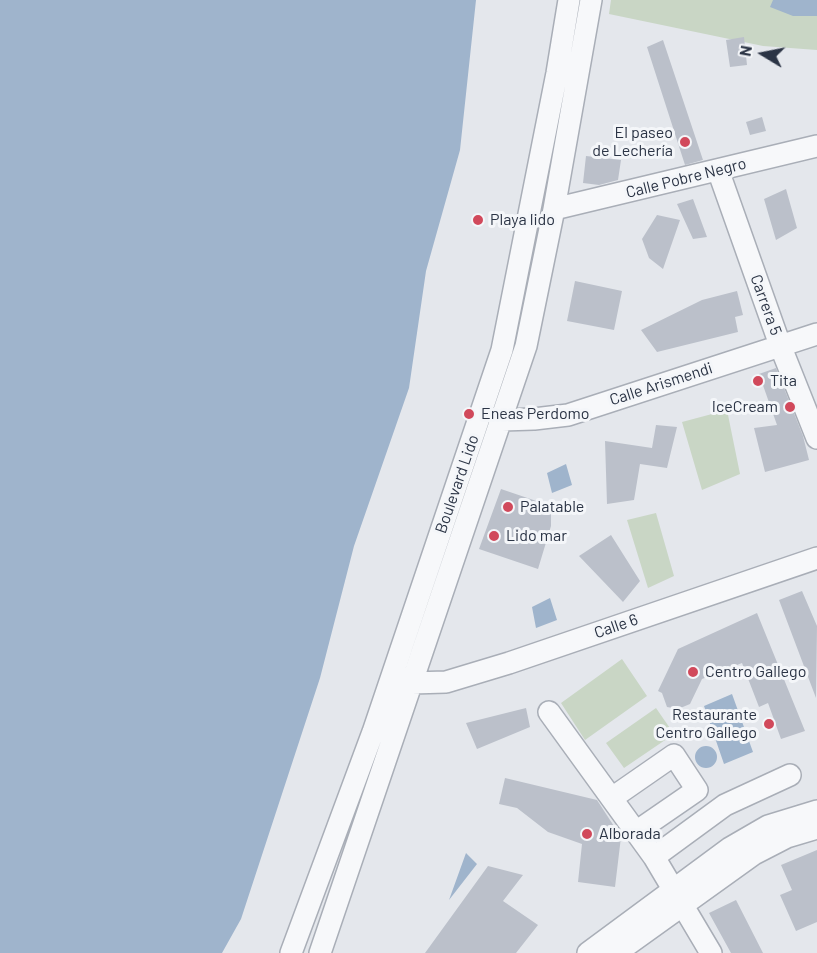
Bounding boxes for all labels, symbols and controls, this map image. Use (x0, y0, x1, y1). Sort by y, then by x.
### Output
north arrow (733, 24, 793, 84)
text: N (735, 44, 755, 58)
place label: El paseo de Lechería (592, 123, 673, 161)
marker: El paseo de Lechería (678, 135, 692, 149)
street label: Calle Pobre Negro (624, 154, 748, 202)
place label: Playa lido (490, 210, 555, 230)
marker: Playa lido (471, 213, 485, 227)
street label: Carrera 5 (746, 272, 786, 338)
street label: Calle Arismendi (607, 358, 715, 410)
place label: Tita (770, 371, 797, 391)
marker: Tita (751, 374, 765, 388)
place label: IceCream (712, 397, 778, 417)
marker: IceCream (783, 400, 797, 414)
place label: Eneas Perdomo (481, 404, 589, 424)
marker: Eneas Perdomo (462, 407, 476, 421)
street label: Boulevard Lido (431, 432, 483, 536)
place label: Palatable (520, 497, 584, 517)
marker: Palatable (501, 500, 515, 514)
place label: Lido mar (506, 526, 567, 546)
marker: Lido mar (487, 529, 501, 543)
street label: Calle 6 (592, 610, 640, 642)
place label: Centro Gallego (705, 662, 806, 682)
marker: Centro Gallego (686, 665, 700, 679)
place label: Restaurante Centro Gallego (656, 705, 757, 743)
marker: Restaurante Centro Gallego (762, 717, 776, 731)
place label: Alborada (599, 824, 661, 844)
marker: Alborada (580, 827, 594, 841)

